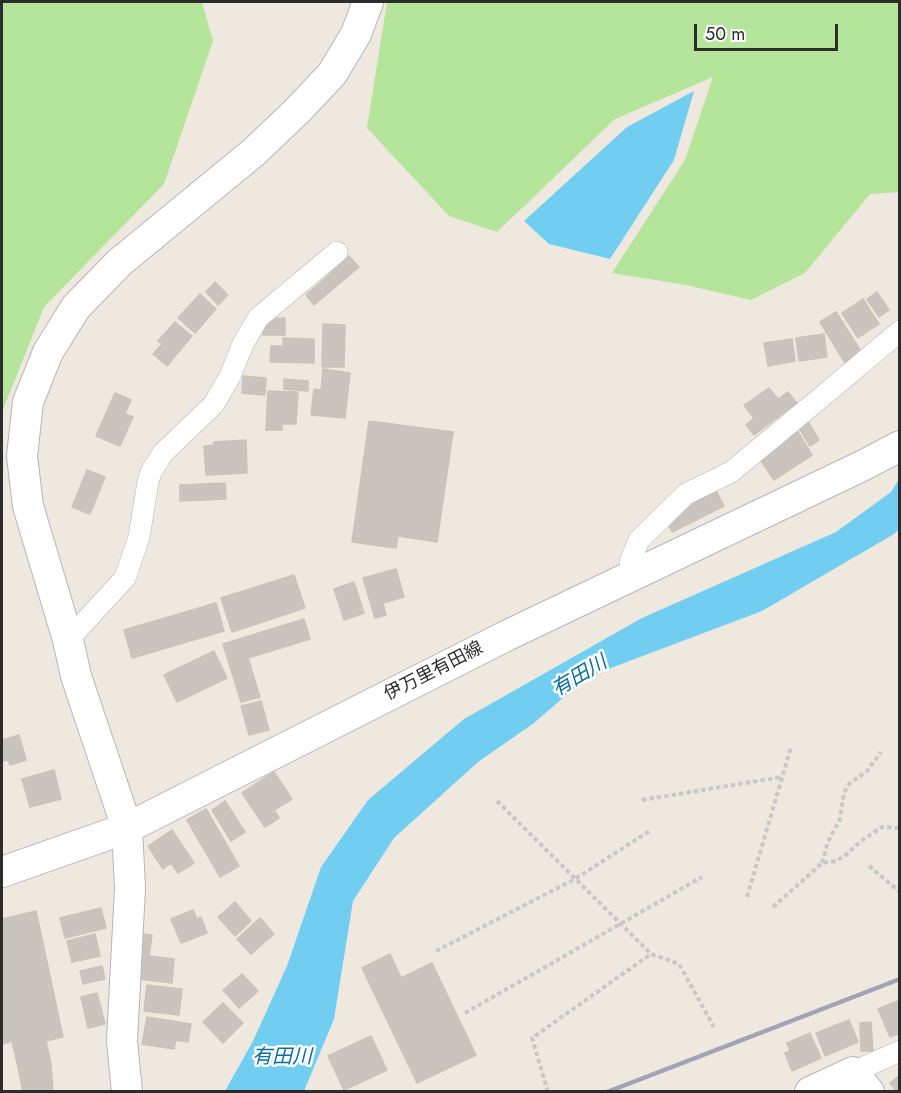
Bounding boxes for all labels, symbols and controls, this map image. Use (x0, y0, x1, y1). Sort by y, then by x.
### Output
scale bar (697, 12, 841, 50)
text: 50 m (705, 21, 745, 47)
street label: 伊万里有田線 (381, 638, 487, 706)
water label: 有田川 (548, 651, 612, 703)
water label: 有田川 (252, 1046, 312, 1070)

